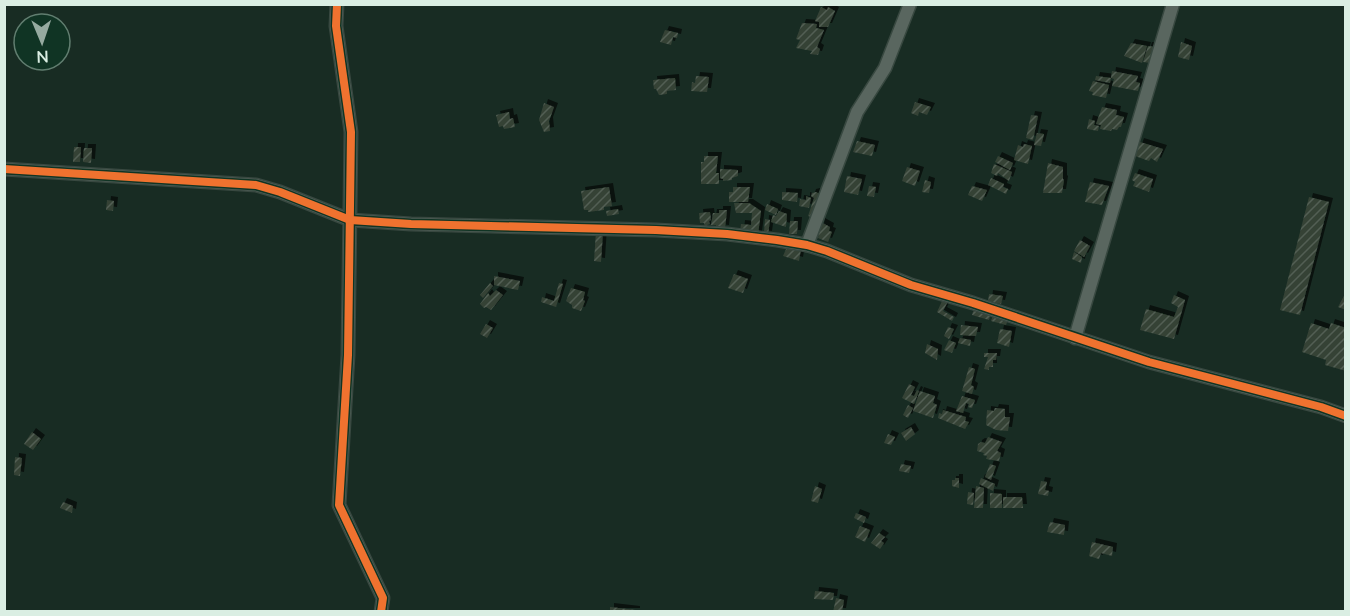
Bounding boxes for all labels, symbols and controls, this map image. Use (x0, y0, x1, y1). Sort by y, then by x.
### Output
north arrow (12, 12, 72, 72)
text: N (36, 48, 49, 67)

